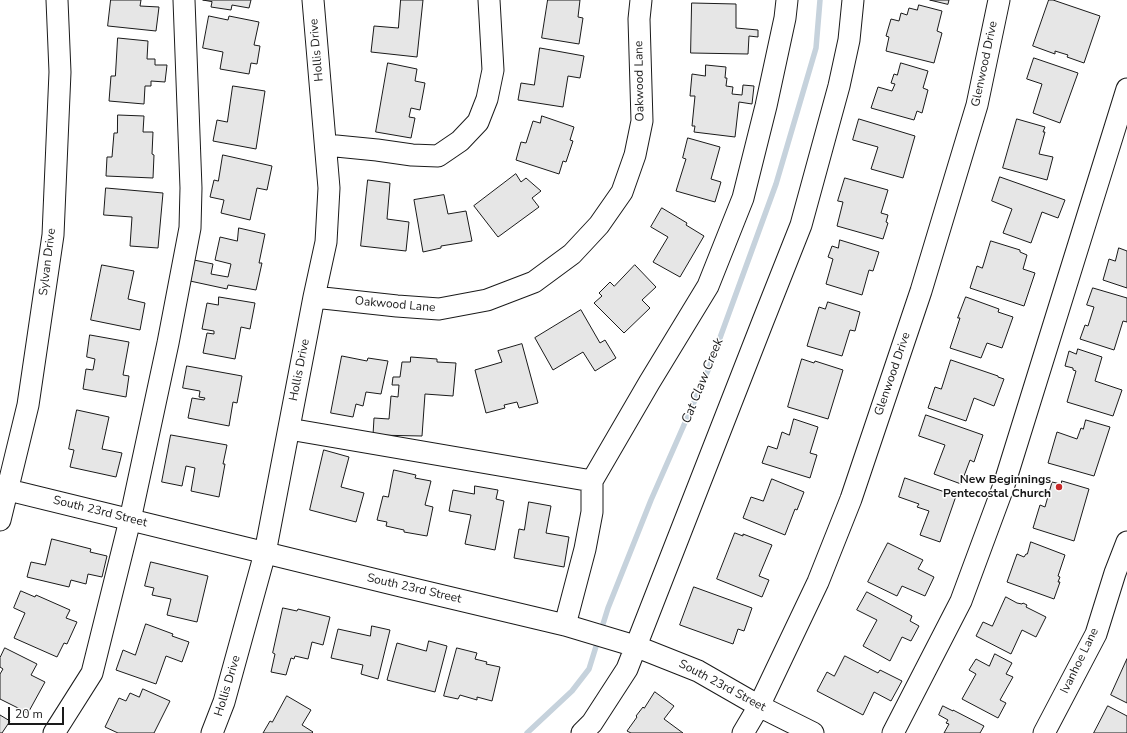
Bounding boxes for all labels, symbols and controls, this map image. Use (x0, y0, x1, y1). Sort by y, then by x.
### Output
street label: Hollis Drive (307, 18, 327, 82)
street label: Glenwood Drive (969, 20, 1001, 108)
street label: Oakwood Lane (632, 40, 648, 122)
street label: Sylvan Drive (37, 228, 59, 296)
street label: Oakwood Lane (354, 294, 436, 316)
street label: Glenwood Drive (872, 330, 914, 418)
water label: Cat Claw Creek (679, 336, 727, 426)
street label: Hollis Drive (287, 338, 313, 402)
place label: New Beginnings Pentecostal Church (943, 473, 1051, 501)
marker: New Beginnings Pentecostal Church (1054, 482, 1064, 492)
street label: South 23rd Street (52, 493, 148, 531)
street label: South 23rd Street (365, 571, 463, 607)
street label: Ivanhoe Lane (1058, 626, 1102, 696)
street label: Hollis Drive (212, 654, 244, 718)
street label: South 23rd Street (676, 657, 768, 715)
scale bar (10, 699, 66, 725)
text: 20 m (15, 706, 43, 722)

